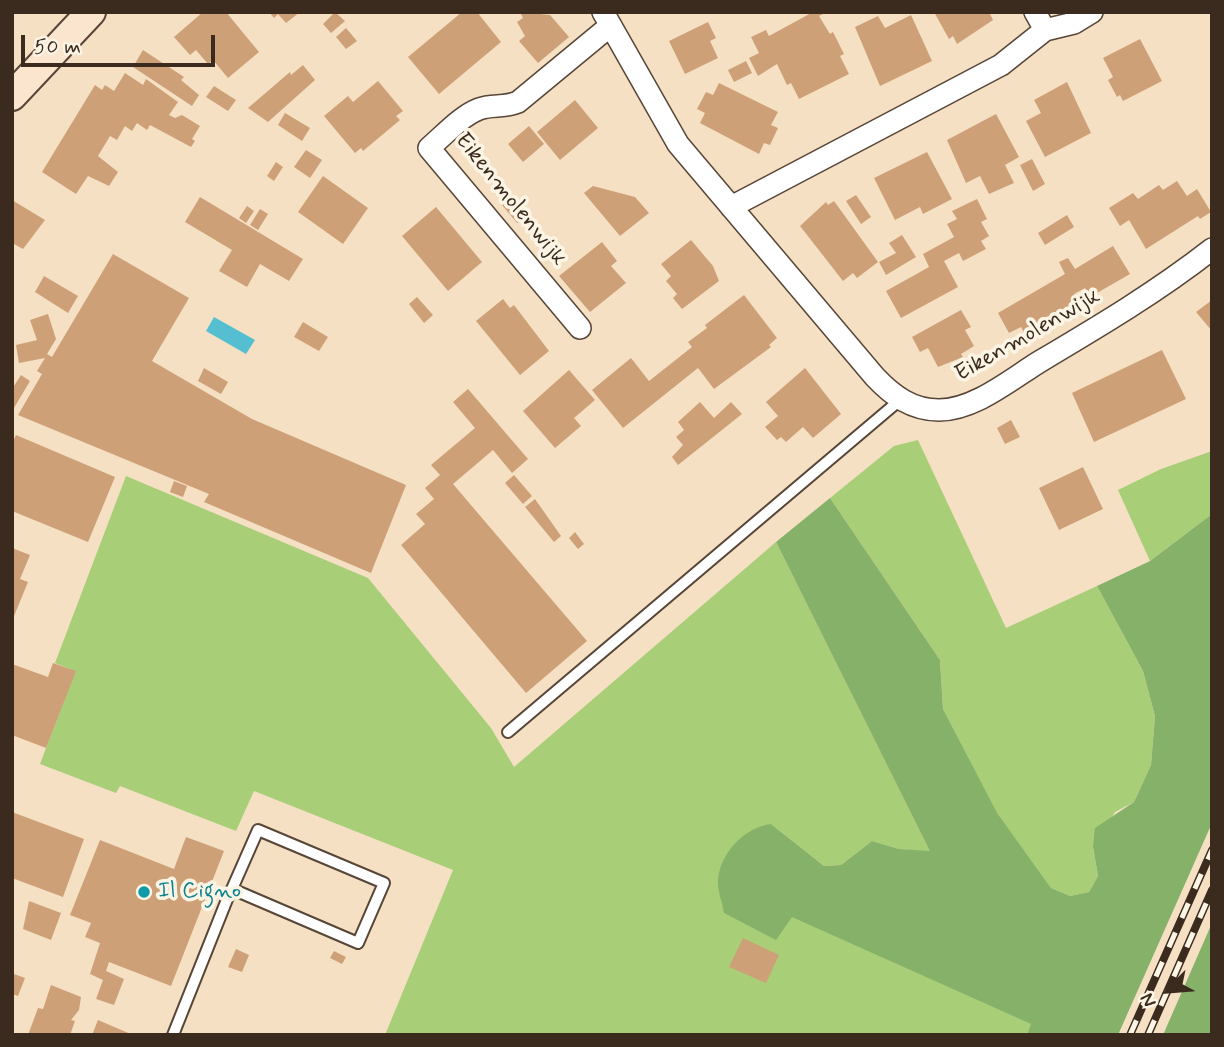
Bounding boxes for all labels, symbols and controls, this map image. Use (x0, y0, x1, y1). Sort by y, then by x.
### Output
scale bar (24, 21, 219, 65)
text: 50 m (34, 33, 81, 61)
street label: Eikenmolenwijk (448, 128, 572, 272)
street label: Eikenmolenwijk (951, 283, 1105, 389)
place label: Il Cigno (158, 878, 241, 906)
marker: Il Cigno (136, 884, 152, 900)
north arrow (1133, 956, 1203, 1026)
text: N (1135, 989, 1163, 1011)

